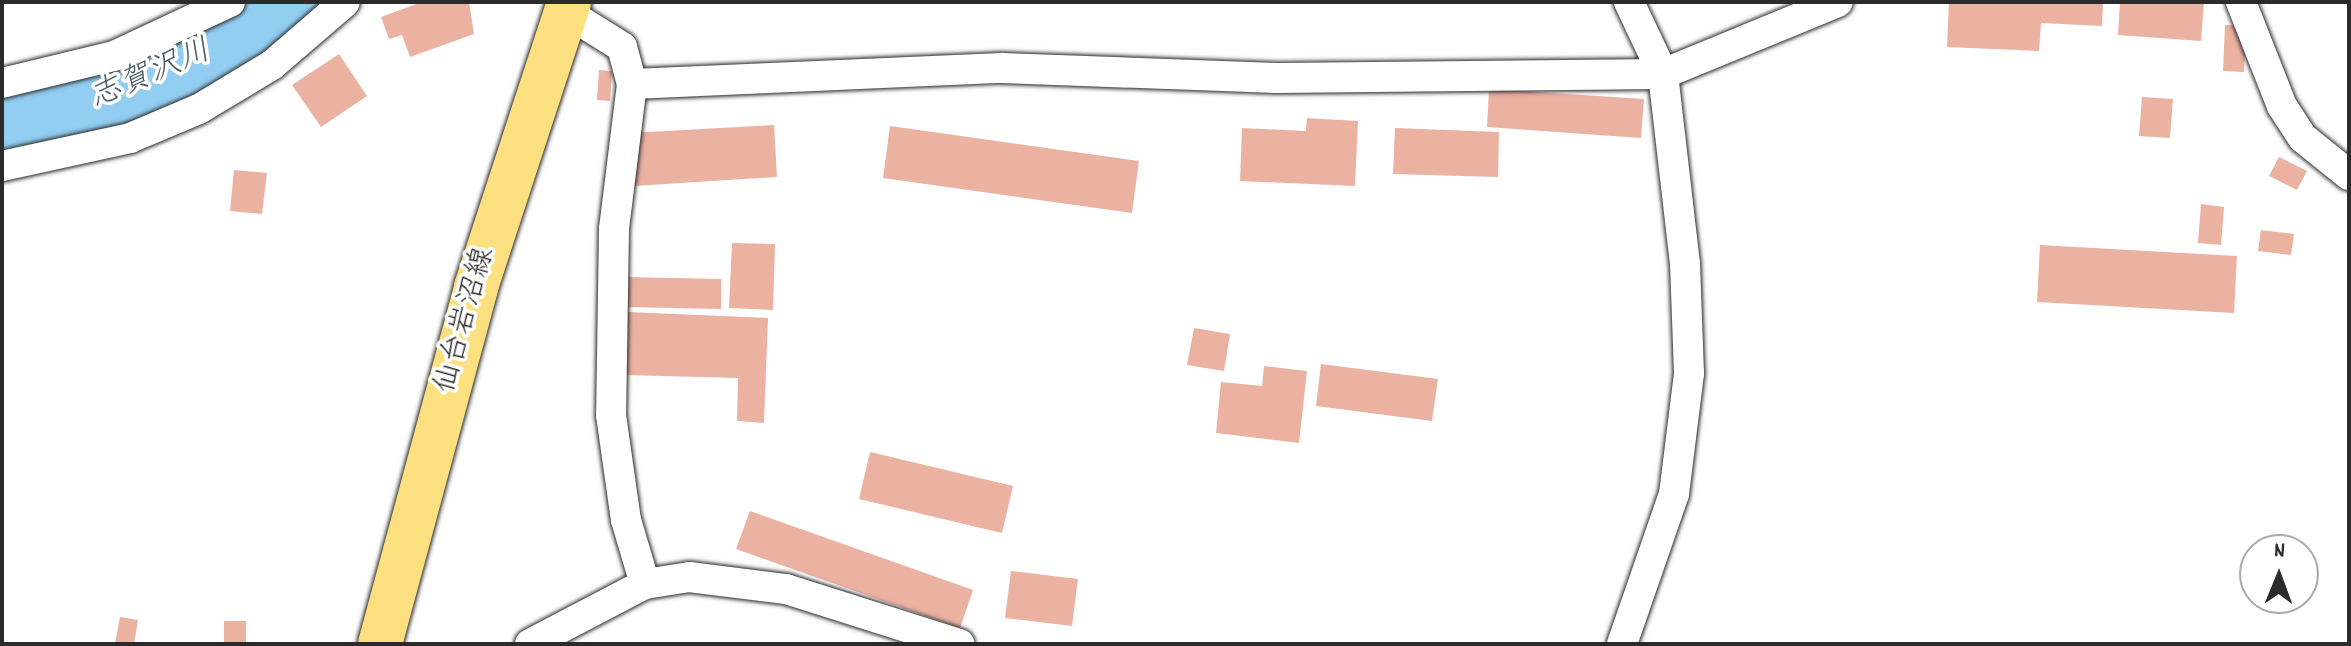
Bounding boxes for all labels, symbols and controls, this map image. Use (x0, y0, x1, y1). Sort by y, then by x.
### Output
water label: 志賀沢川 (85, 33, 217, 119)
street label: 仙台岩沼線 (429, 244, 505, 398)
north arrow (2239, 534, 2319, 614)
text: N (2274, 536, 2285, 567)

